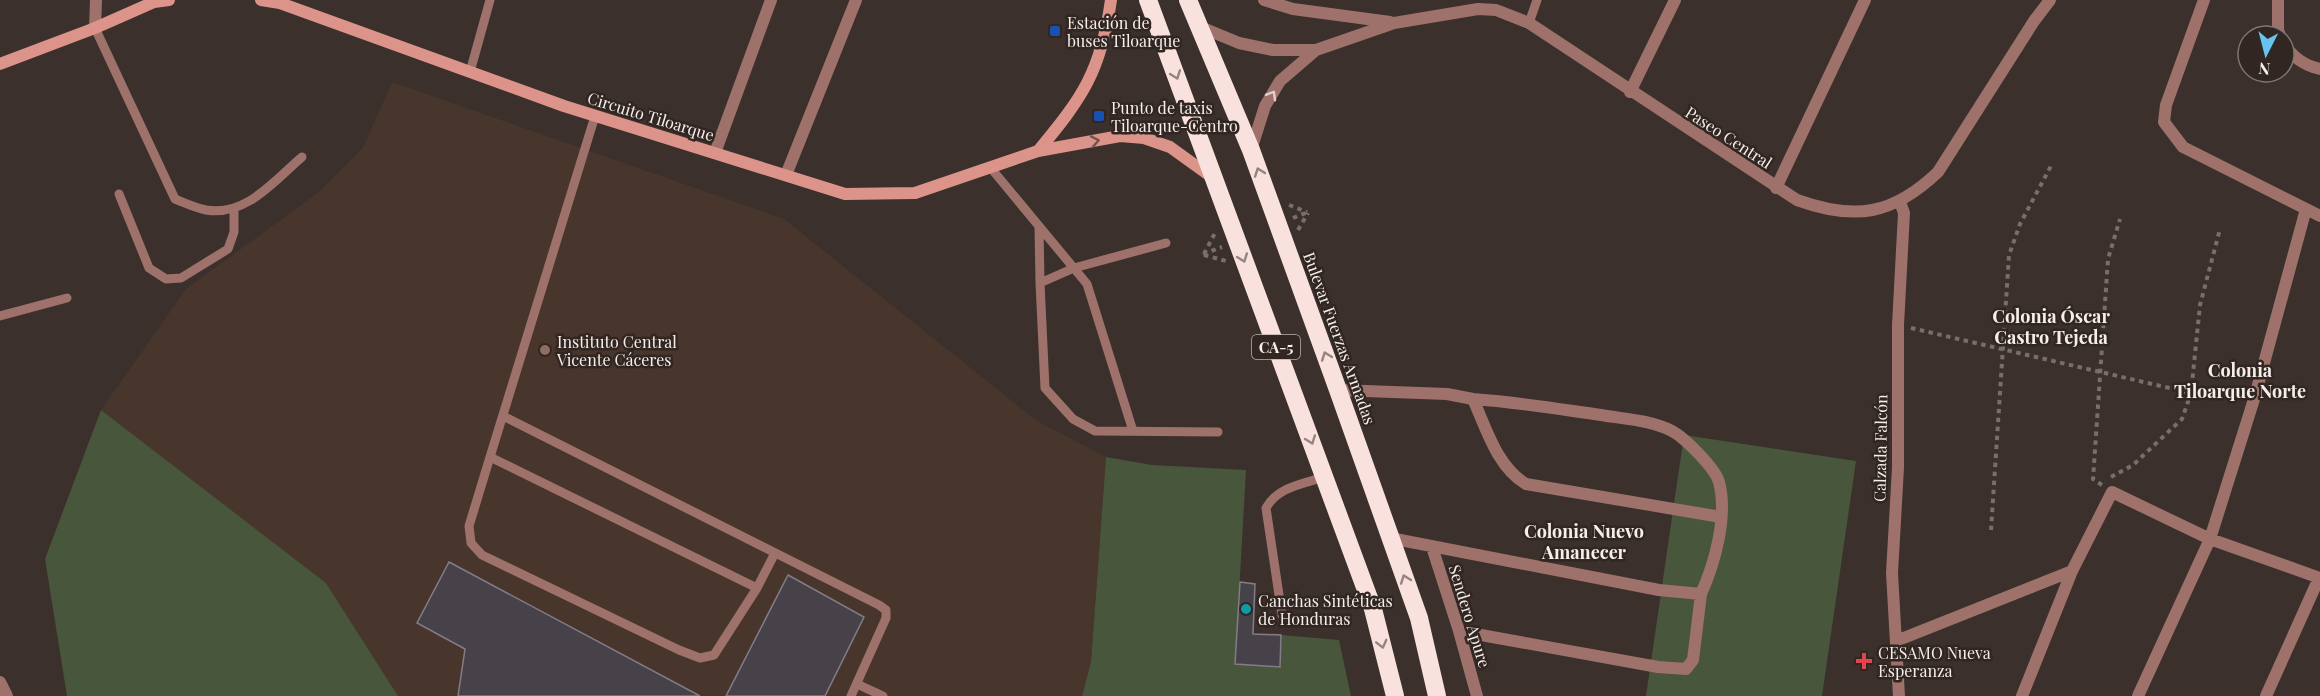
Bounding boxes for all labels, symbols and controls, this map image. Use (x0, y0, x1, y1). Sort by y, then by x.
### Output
place label: Estación de buses Tiloarque (1067, 12, 1180, 51)
marker: Estación de buses Tiloarque (1048, 24, 1062, 38)
north arrow (2236, 24, 2296, 84)
text: N (2257, 58, 2271, 80)
one-way arrow (1168, 69, 1181, 79)
street label: Circuito Tiloarque (585, 87, 717, 145)
one-way arrow (1264, 91, 1276, 102)
place label: Punto de taxis Tiloarque-Centro (1111, 97, 1238, 136)
street label: Paseo Central (1682, 101, 1777, 173)
marker: Punto de taxis Tiloarque-Centro (1092, 109, 1106, 123)
one-way arrow (1090, 135, 1100, 148)
one-way arrow (1253, 168, 1266, 178)
street label: Bulevar Fuerzas Armadas (1299, 249, 1381, 427)
one-way arrow (1236, 252, 1249, 262)
district label: Colonia Óscar Castro Tejeda (1992, 304, 2110, 349)
place label: Instituto Central Vicente Cáceres (556, 331, 677, 370)
road number: CA-5 (1252, 335, 1300, 359)
marker: Instituto Central Vicente Cáceres (538, 343, 552, 357)
one-way arrow (1320, 351, 1333, 362)
district label: Colonia Tiloarque Norte (2174, 358, 2306, 403)
street label: Calzada Falcón (1869, 394, 1891, 502)
one-way arrow (1304, 434, 1316, 445)
district label: Colonia Nuevo Amanecer (1524, 519, 1644, 564)
street label: Sendero Apure (1444, 562, 1496, 670)
one-way arrow (1399, 574, 1412, 585)
place label: Canchas Sintéticas de Honduras (1258, 590, 1393, 629)
marker: Canchas Sintéticas de Honduras (1239, 602, 1253, 616)
one-way arrow (1375, 638, 1387, 649)
place label: CESAMO Nueva Esperanza (1878, 642, 1991, 681)
marker: CESAMO Nueva Esperanza (1855, 652, 1873, 670)

